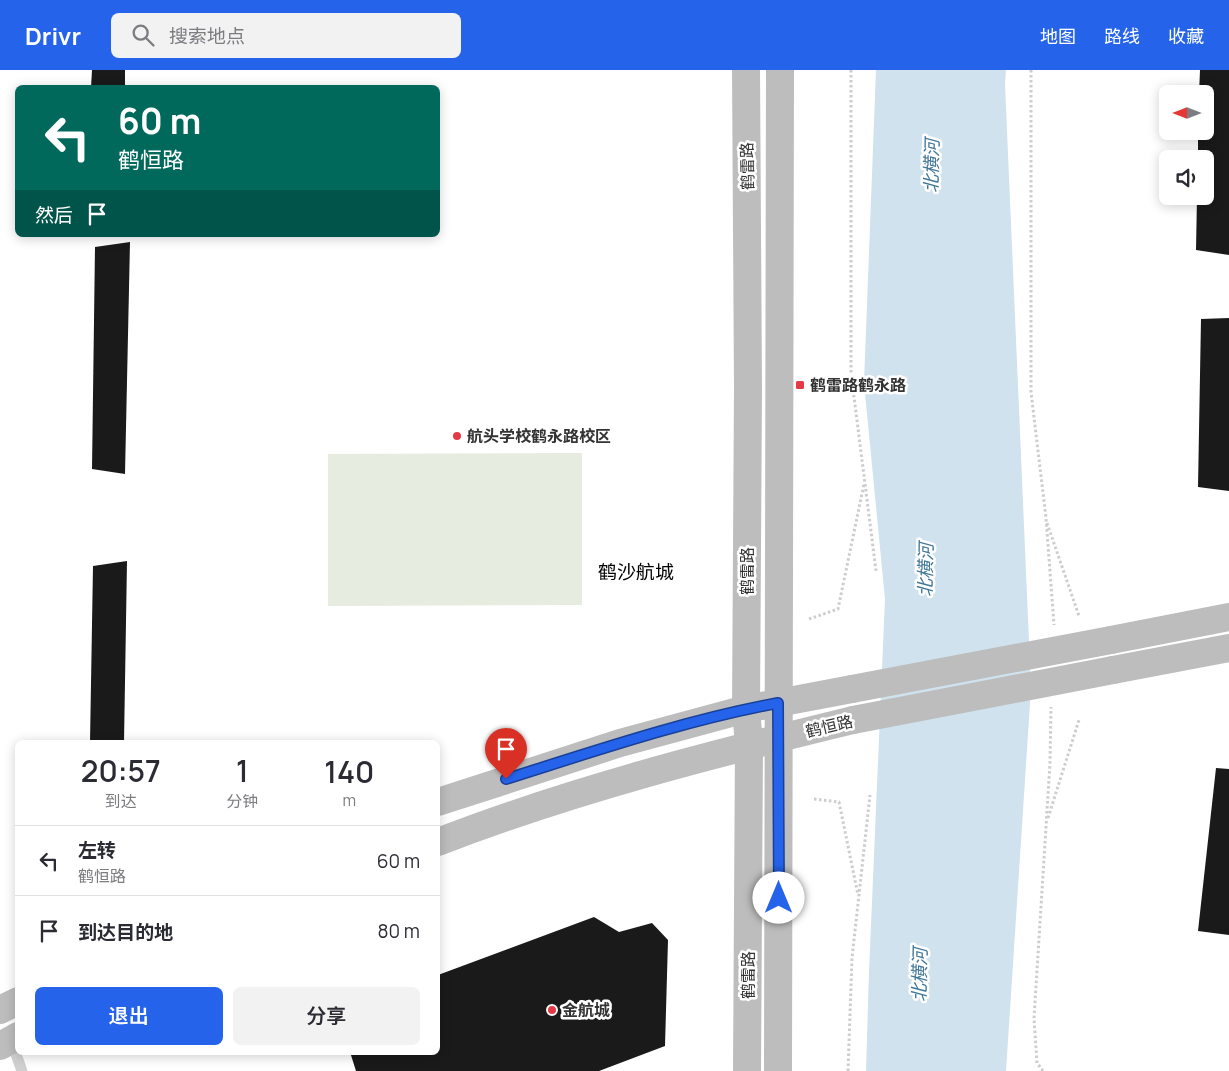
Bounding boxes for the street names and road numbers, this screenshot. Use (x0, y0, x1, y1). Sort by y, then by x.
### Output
street label: 鹤雷路 (736, 142, 758, 190)
street label: 鹤雷路 (736, 547, 758, 595)
street label: 鹤恒路 (803, 710, 855, 742)
street label: 鹤雷路 (737, 951, 759, 999)

